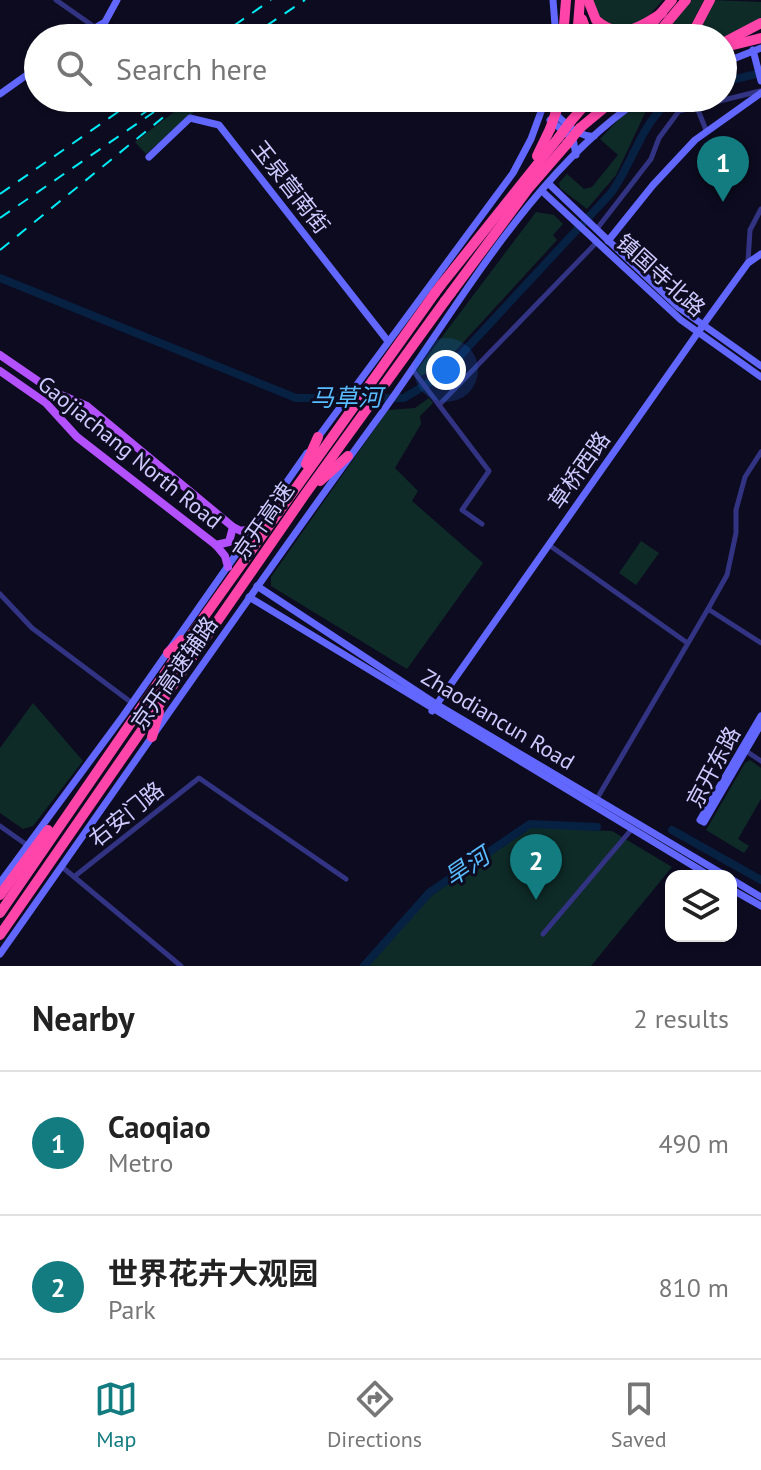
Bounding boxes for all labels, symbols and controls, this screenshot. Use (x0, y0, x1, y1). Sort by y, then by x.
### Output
search box (24, 24, 737, 112)
icon: search (52, 46, 96, 90)
text: Search here (116, 49, 267, 88)
street label: 玉泉营南街 (246, 135, 336, 239)
pin: 1 (697, 136, 749, 202)
street label: 镇国寺北路 (611, 228, 711, 322)
your location (426, 350, 466, 390)
street label: Gaojiachang North Road (33, 369, 227, 535)
water label: 马草河 (310, 382, 386, 413)
street label: 草桥西路 (542, 426, 616, 514)
street label: 京开高速 (226, 477, 300, 565)
street label: 京开高速辅路 (125, 611, 223, 735)
street label: Zhaodiancun Road (416, 662, 580, 776)
street label: 京开东路 (680, 722, 746, 812)
street label: 右安门路 (83, 775, 169, 853)
pin: 2 (510, 834, 562, 900)
water label: 旱河 (438, 838, 499, 893)
map controls (665, 870, 737, 942)
button: layers (665, 870, 737, 942)
text: Nearby (32, 996, 134, 1040)
text: 2 results (634, 1002, 729, 1035)
text: Caoqiao (108, 1107, 211, 1146)
text: 1 (51, 1127, 65, 1160)
text: 490 m (658, 1127, 729, 1160)
text: Metro (108, 1146, 173, 1179)
text: 世界花卉大观园 (108, 1253, 318, 1292)
text: 2 (51, 1271, 65, 1304)
text: 810 m (658, 1271, 729, 1304)
text: Park (108, 1293, 156, 1326)
tab: Map (94, 1377, 138, 1453)
tab: Directions (327, 1377, 422, 1453)
tab: Saved (611, 1377, 667, 1453)

